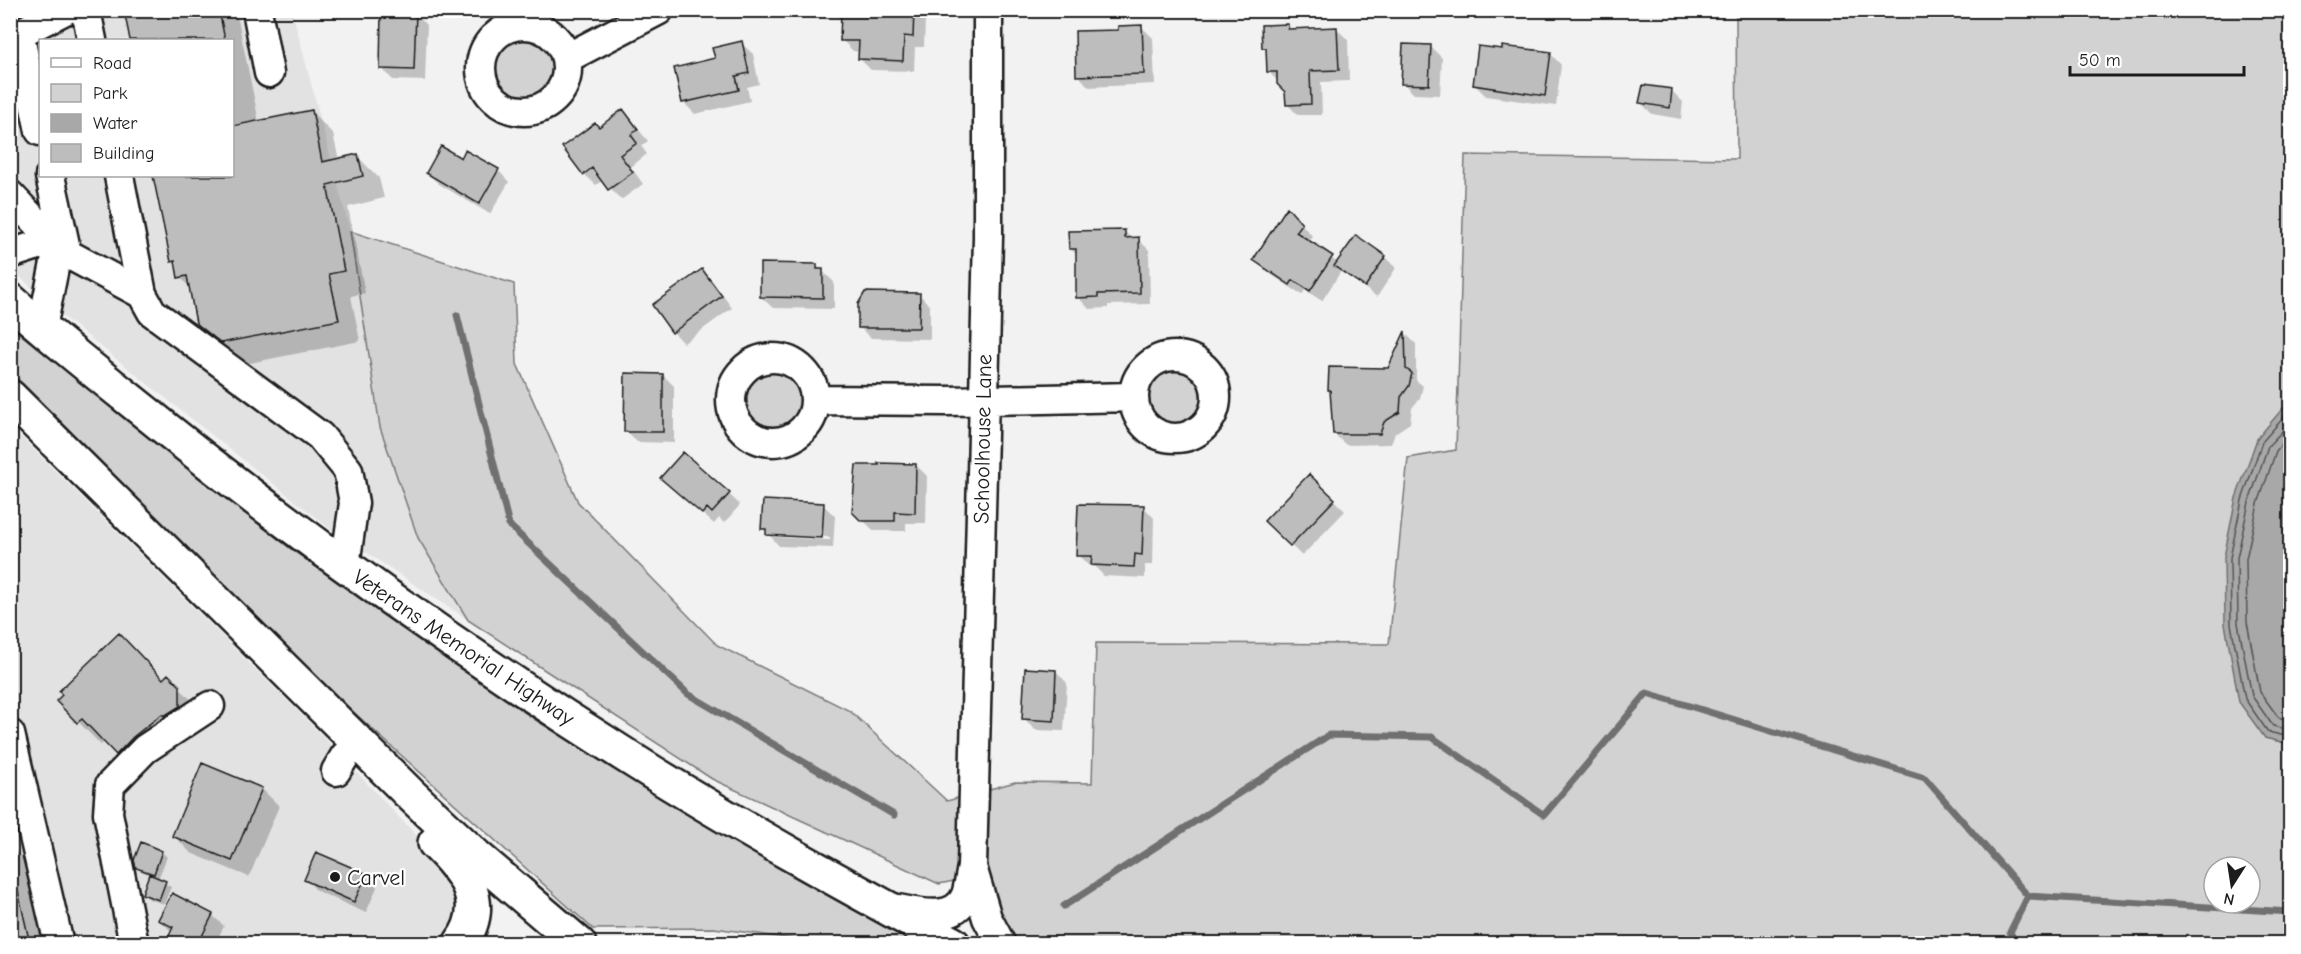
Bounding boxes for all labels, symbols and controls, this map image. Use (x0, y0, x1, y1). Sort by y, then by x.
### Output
legend (39, 39, 234, 177)
scale bar (2070, 39, 2244, 77)
text: 50 m (2079, 50, 2121, 71)
text: Road (93, 53, 132, 74)
text: Park (93, 83, 128, 104)
text: Water (93, 113, 138, 134)
text: Building (93, 143, 155, 164)
street label: Schoolhouse Lane (969, 354, 997, 524)
street label: Veterans Memorial Highway (348, 564, 579, 732)
north arrow (2202, 855, 2262, 915)
place label: Carvel (347, 865, 405, 891)
marker: Carvel (328, 870, 342, 884)
text: N (2222, 889, 2236, 909)

